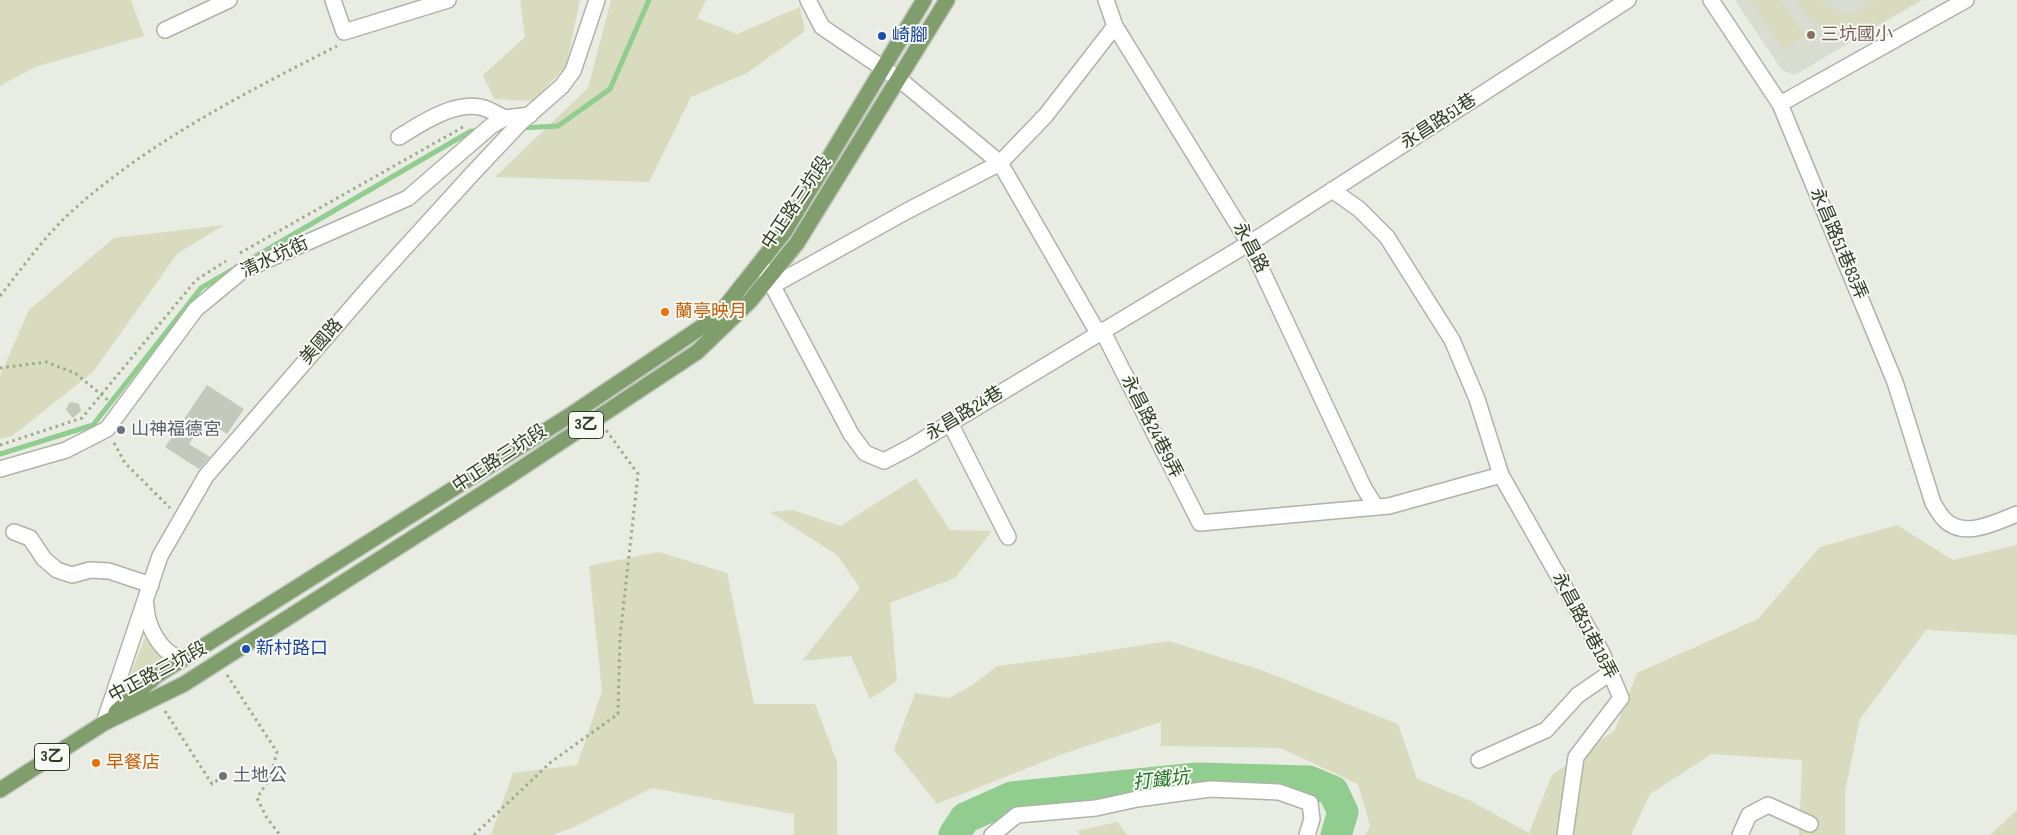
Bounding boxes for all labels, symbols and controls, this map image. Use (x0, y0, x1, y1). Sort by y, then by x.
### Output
place label: 三坑國小 (1821, 24, 1893, 46)
place label: 崎腳 (892, 25, 928, 47)
marker: 三坑國小 (1805, 29, 1817, 41)
marker: 崎腳 (876, 30, 888, 42)
street label: 永昌路51巷 (1397, 90, 1481, 154)
street label: 中正路三坑段 (758, 152, 836, 254)
street label: 永昌路51巷83弄 (1805, 185, 1871, 303)
street label: 永昌路 (1228, 219, 1272, 277)
street label: 清水坑街 (238, 233, 312, 283)
place label: 蘭亭映月 (675, 301, 747, 323)
marker: 蘭亭映月 (659, 306, 671, 318)
street label: 美國路 (296, 315, 348, 369)
street label: 永昌路24巷9弄 (1116, 372, 1186, 482)
street label: 永昌路24巷 (922, 382, 1008, 446)
road number: 3乙 (568, 412, 604, 438)
place label: 山神福德宮 (131, 419, 221, 441)
street label: 中正路三坑段 (449, 421, 551, 497)
marker: 山神福德宮 (115, 424, 127, 436)
street label: 永昌路51巷18弄 (1547, 569, 1621, 683)
street label: 中正路三坑段 (105, 638, 211, 708)
place label: 新村路口 (256, 638, 328, 660)
marker: 新村路口 (240, 643, 252, 655)
road number: 3乙 (34, 744, 70, 770)
place label: 早餐店 (106, 752, 160, 774)
marker: 早餐店 (90, 757, 102, 769)
place label: 土地公 (233, 765, 287, 787)
water label: 打鐵坑 (1131, 767, 1191, 795)
marker: 土地公 (217, 770, 229, 782)

